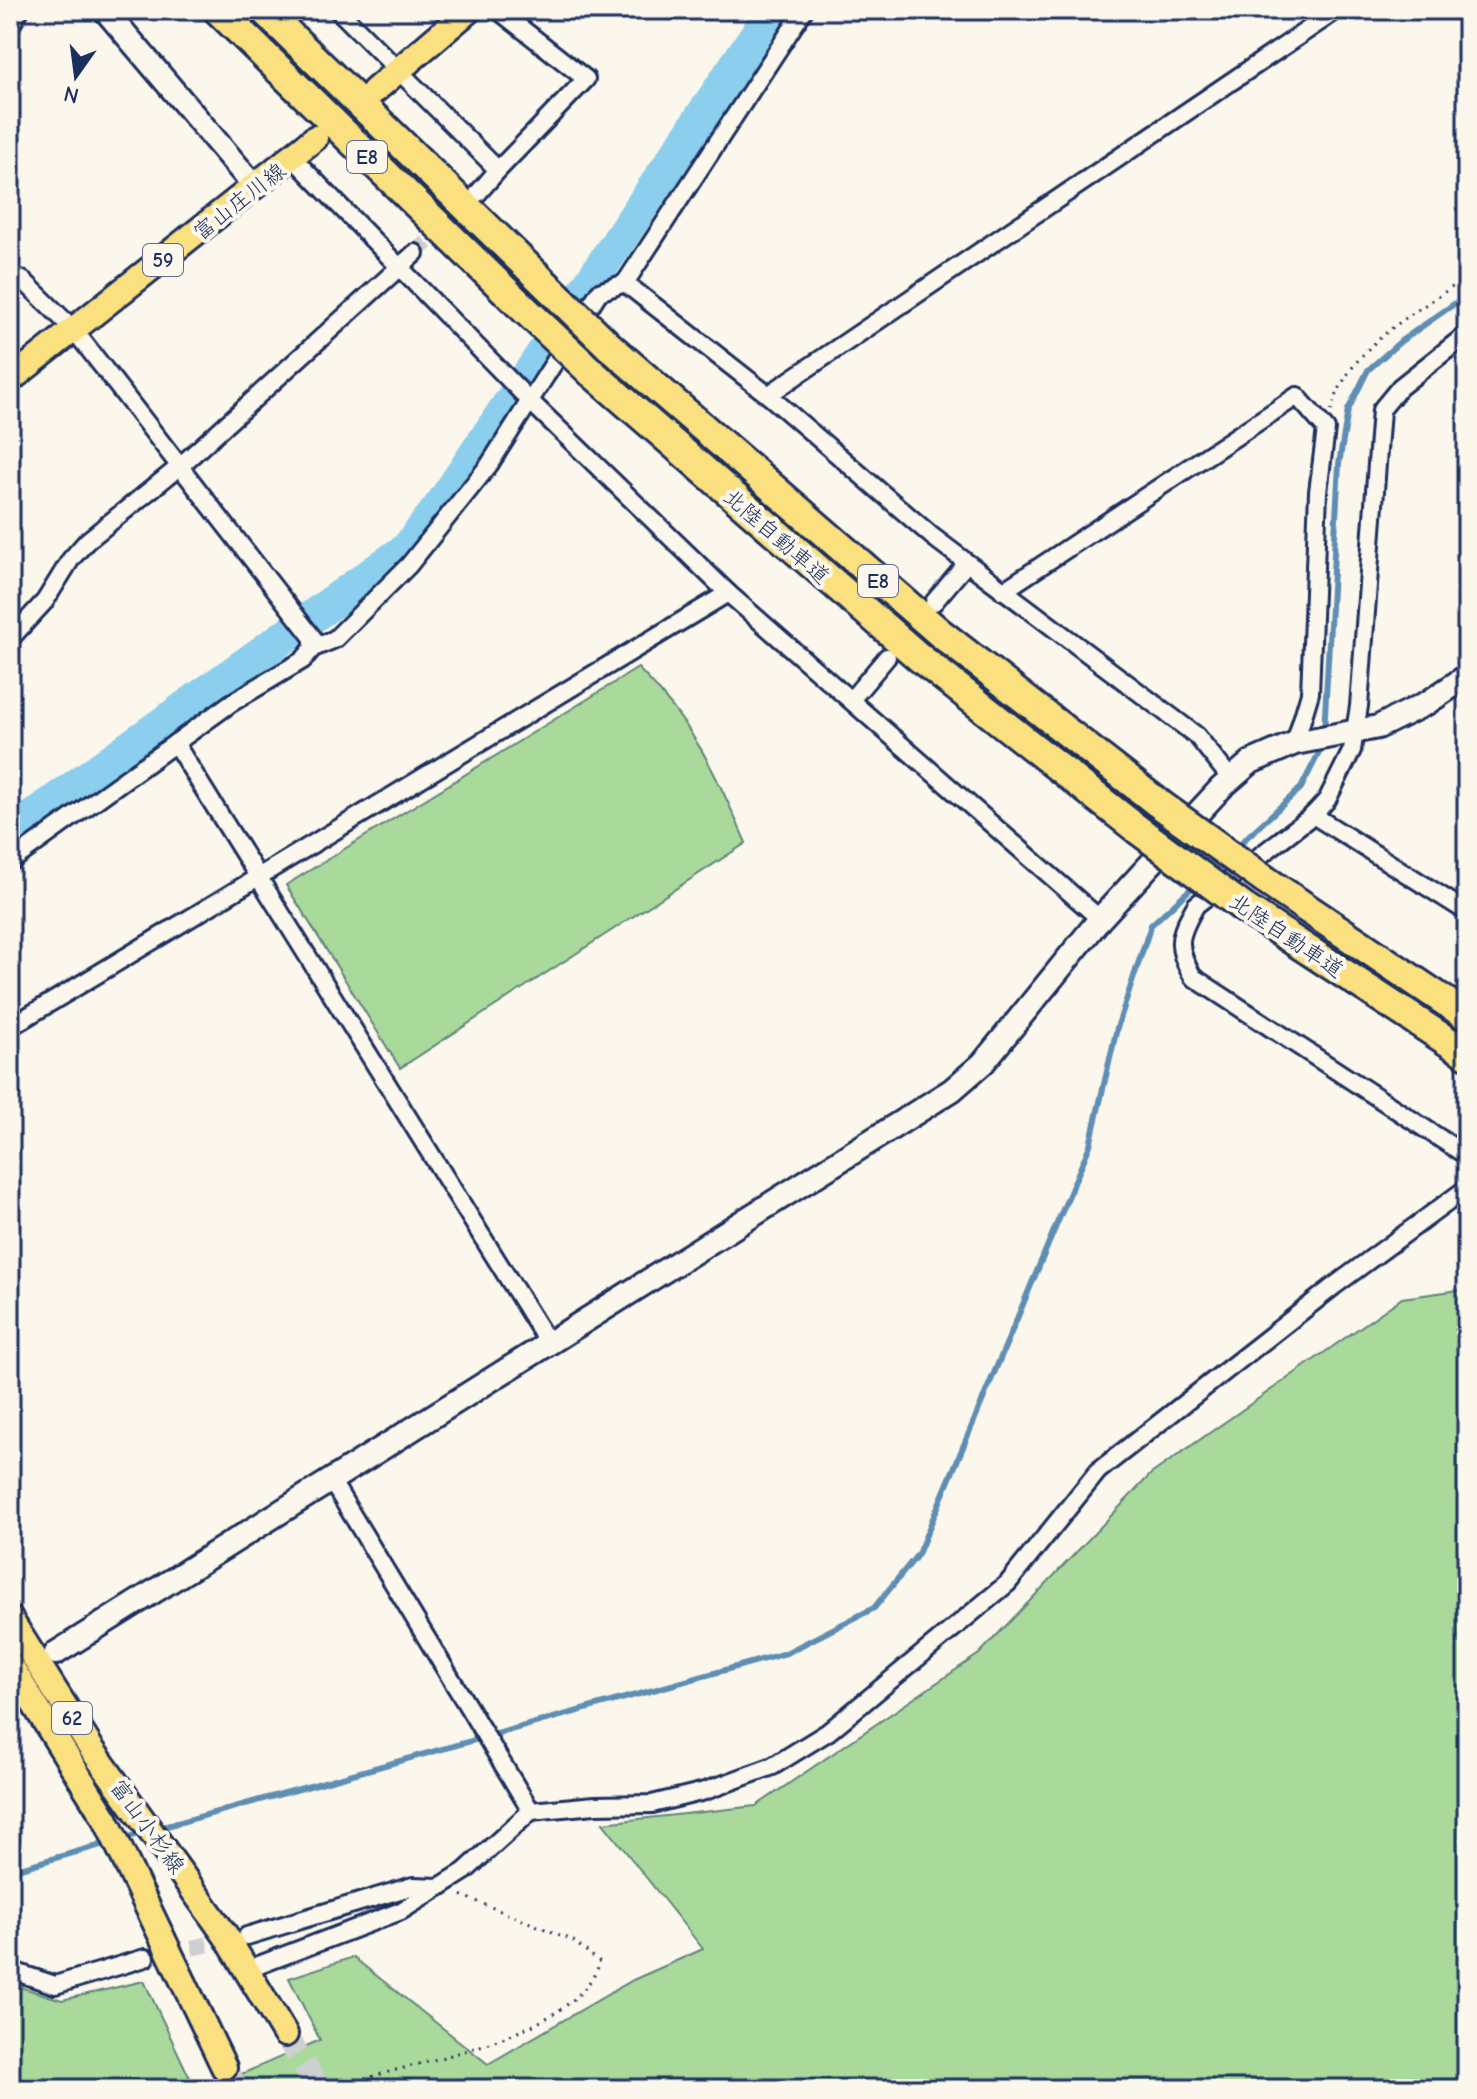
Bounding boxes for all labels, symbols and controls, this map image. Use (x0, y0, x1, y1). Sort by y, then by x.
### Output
north arrow (36, 36, 116, 116)
text: N (61, 80, 82, 109)
road number: E8 (347, 141, 387, 173)
street label: 富山庄川線 (188, 158, 291, 246)
road number: 59 (143, 244, 183, 276)
street label: 北陸自動車道 (718, 484, 835, 590)
road number: E8 (858, 565, 898, 597)
street label: 北陸自動車道 (1224, 888, 1348, 984)
road number: 62 (52, 1702, 92, 1734)
street label: 富山小杉線 (104, 1774, 190, 1879)

